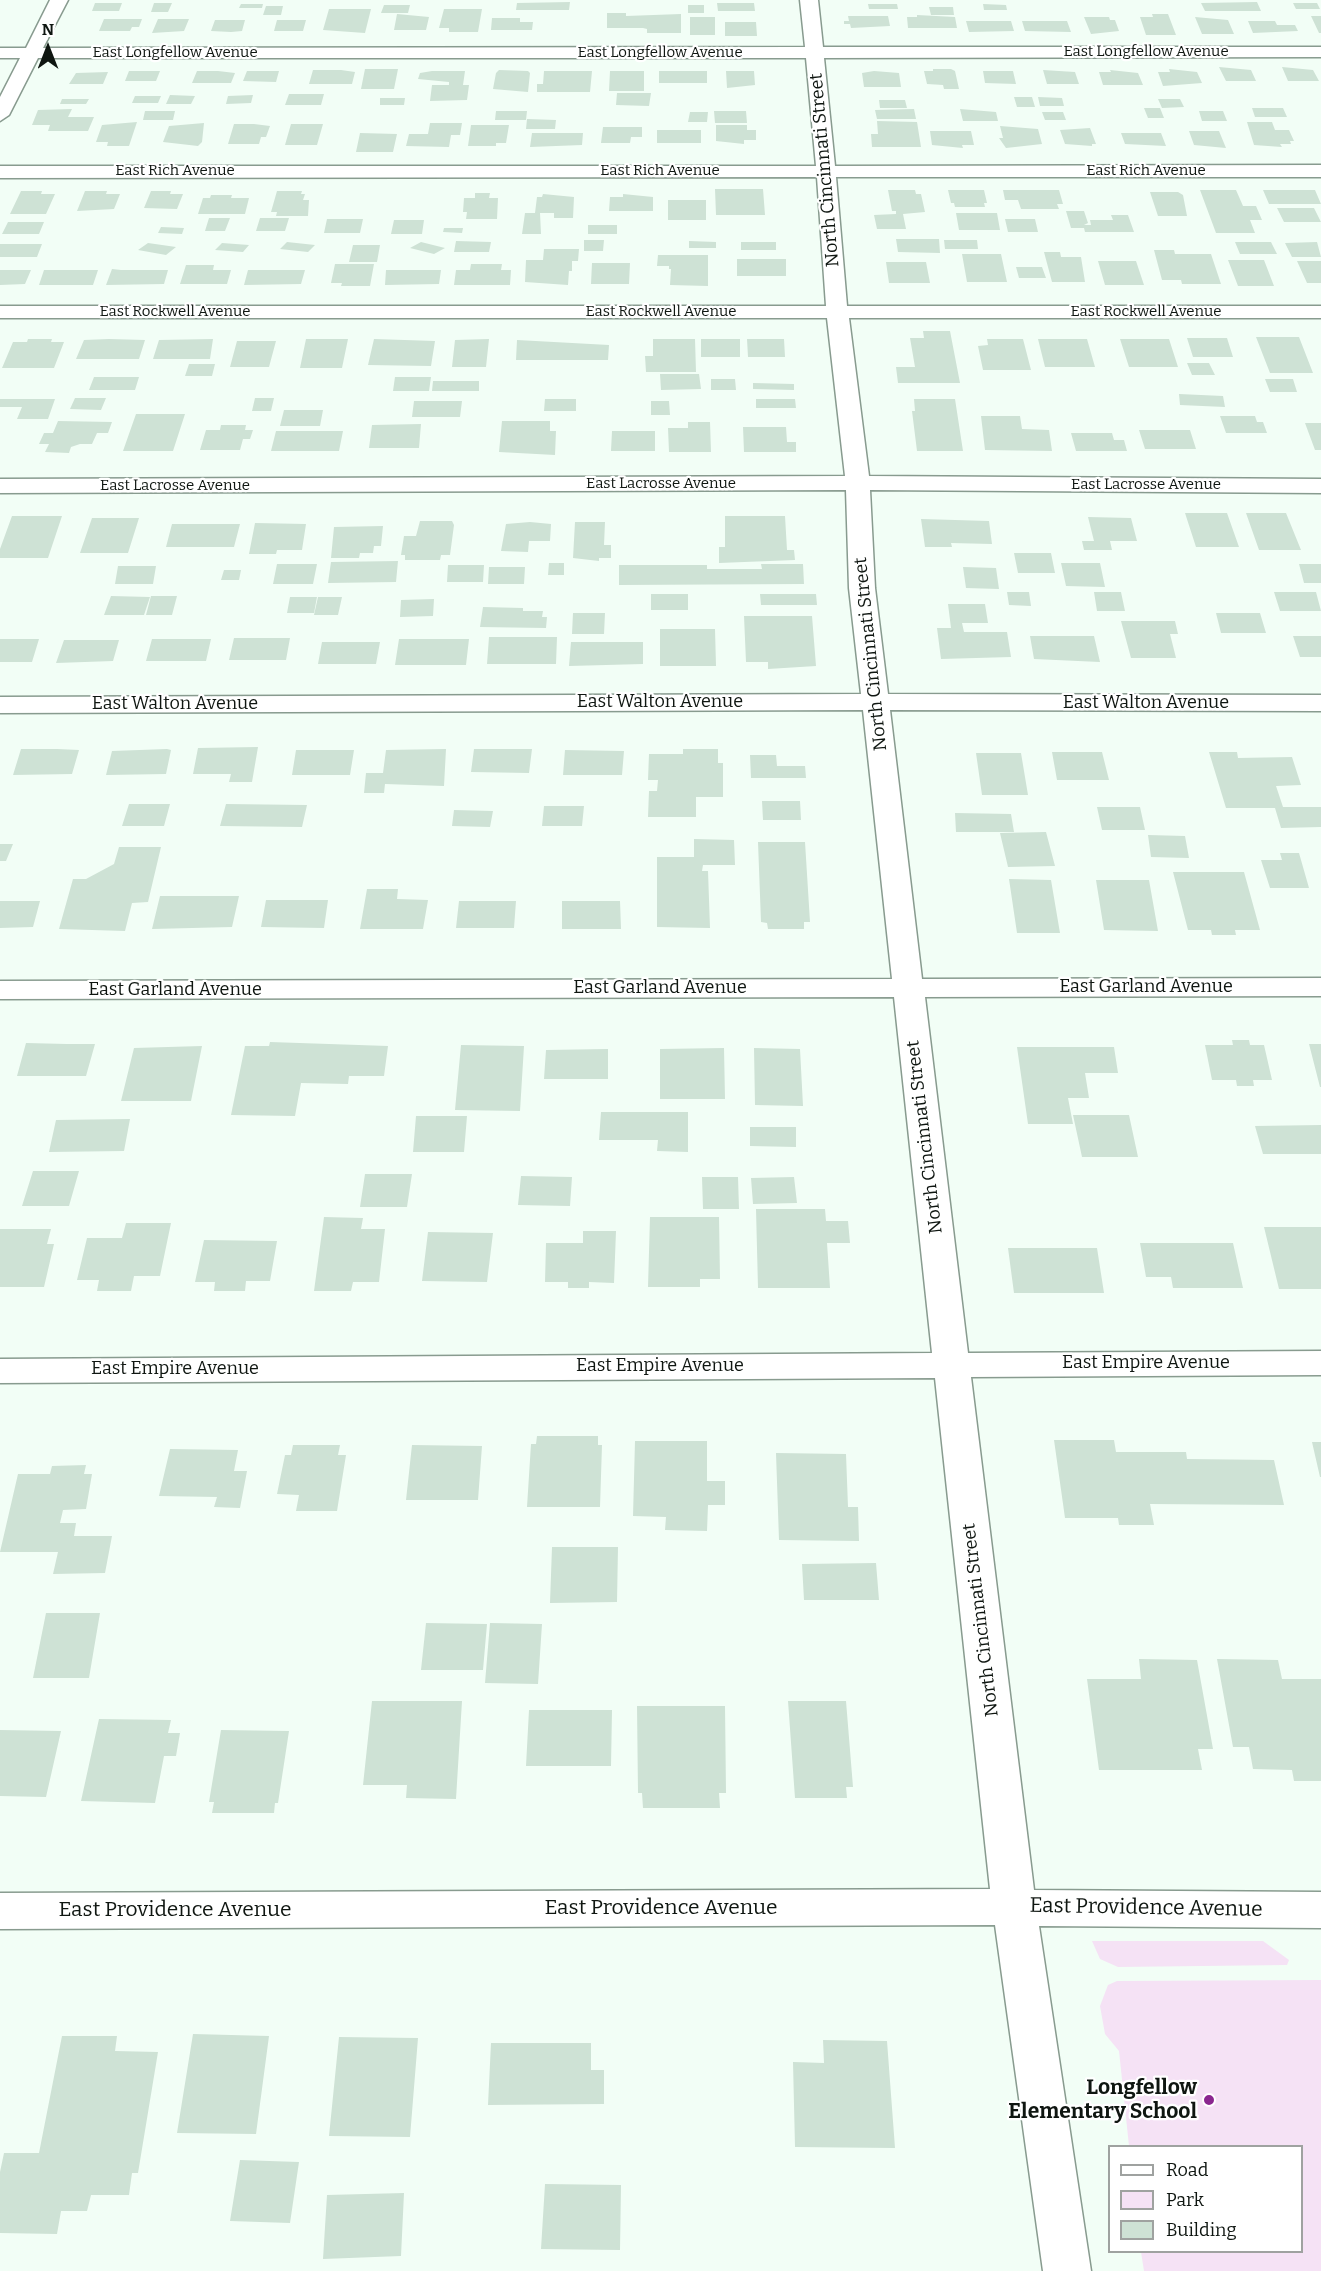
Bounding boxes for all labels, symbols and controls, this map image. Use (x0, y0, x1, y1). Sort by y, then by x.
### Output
north arrow (18, 18, 78, 78)
text: N (42, 20, 54, 39)
street label: East Longfellow Avenue (1063, 43, 1229, 61)
street label: East Longfellow Avenue (92, 44, 258, 62)
street label: East Longfellow Avenue (577, 44, 743, 62)
street label: North Cincinnati Street (806, 72, 844, 268)
street label: East Rich Avenue (115, 162, 235, 180)
street label: East Rich Avenue (600, 162, 720, 180)
street label: East Rich Avenue (1086, 162, 1206, 180)
street label: East Rockwell Avenue (99, 303, 251, 321)
street label: East Rockwell Avenue (585, 303, 737, 321)
street label: East Rockwell Avenue (1070, 303, 1222, 321)
street label: East Lacrosse Avenue (586, 475, 736, 493)
street label: East Lacrosse Avenue (1071, 476, 1221, 494)
street label: East Lacrosse Avenue (100, 477, 250, 495)
street label: North Cincinnati Street (850, 556, 892, 752)
street label: East Walton Avenue (577, 691, 743, 713)
street label: East Walton Avenue (1063, 692, 1229, 714)
street label: East Walton Avenue (92, 693, 258, 715)
street label: East Garland Avenue (1059, 976, 1233, 998)
street label: East Garland Avenue (573, 977, 747, 999)
street label: East Garland Avenue (88, 979, 262, 1001)
street label: North Cincinnati Street (902, 1039, 948, 1235)
street label: East Empire Avenue (1062, 1352, 1230, 1374)
street label: East Empire Avenue (576, 1355, 744, 1377)
street label: East Empire Avenue (91, 1358, 259, 1380)
street label: North Cincinnati Street (958, 1522, 1004, 1718)
street label: East Providence Avenue (1029, 1893, 1263, 1923)
street label: East Providence Avenue (544, 1895, 778, 1921)
street label: East Providence Avenue (58, 1897, 292, 1923)
place label: Longfellow Elementary School (1008, 2075, 1197, 2125)
marker: Longfellow Elementary School (1202, 2093, 1216, 2107)
legend (1108, 2145, 1303, 2253)
text: Road (1166, 2159, 1208, 2181)
text: Park (1166, 2189, 1204, 2211)
text: Building (1166, 2219, 1237, 2241)

